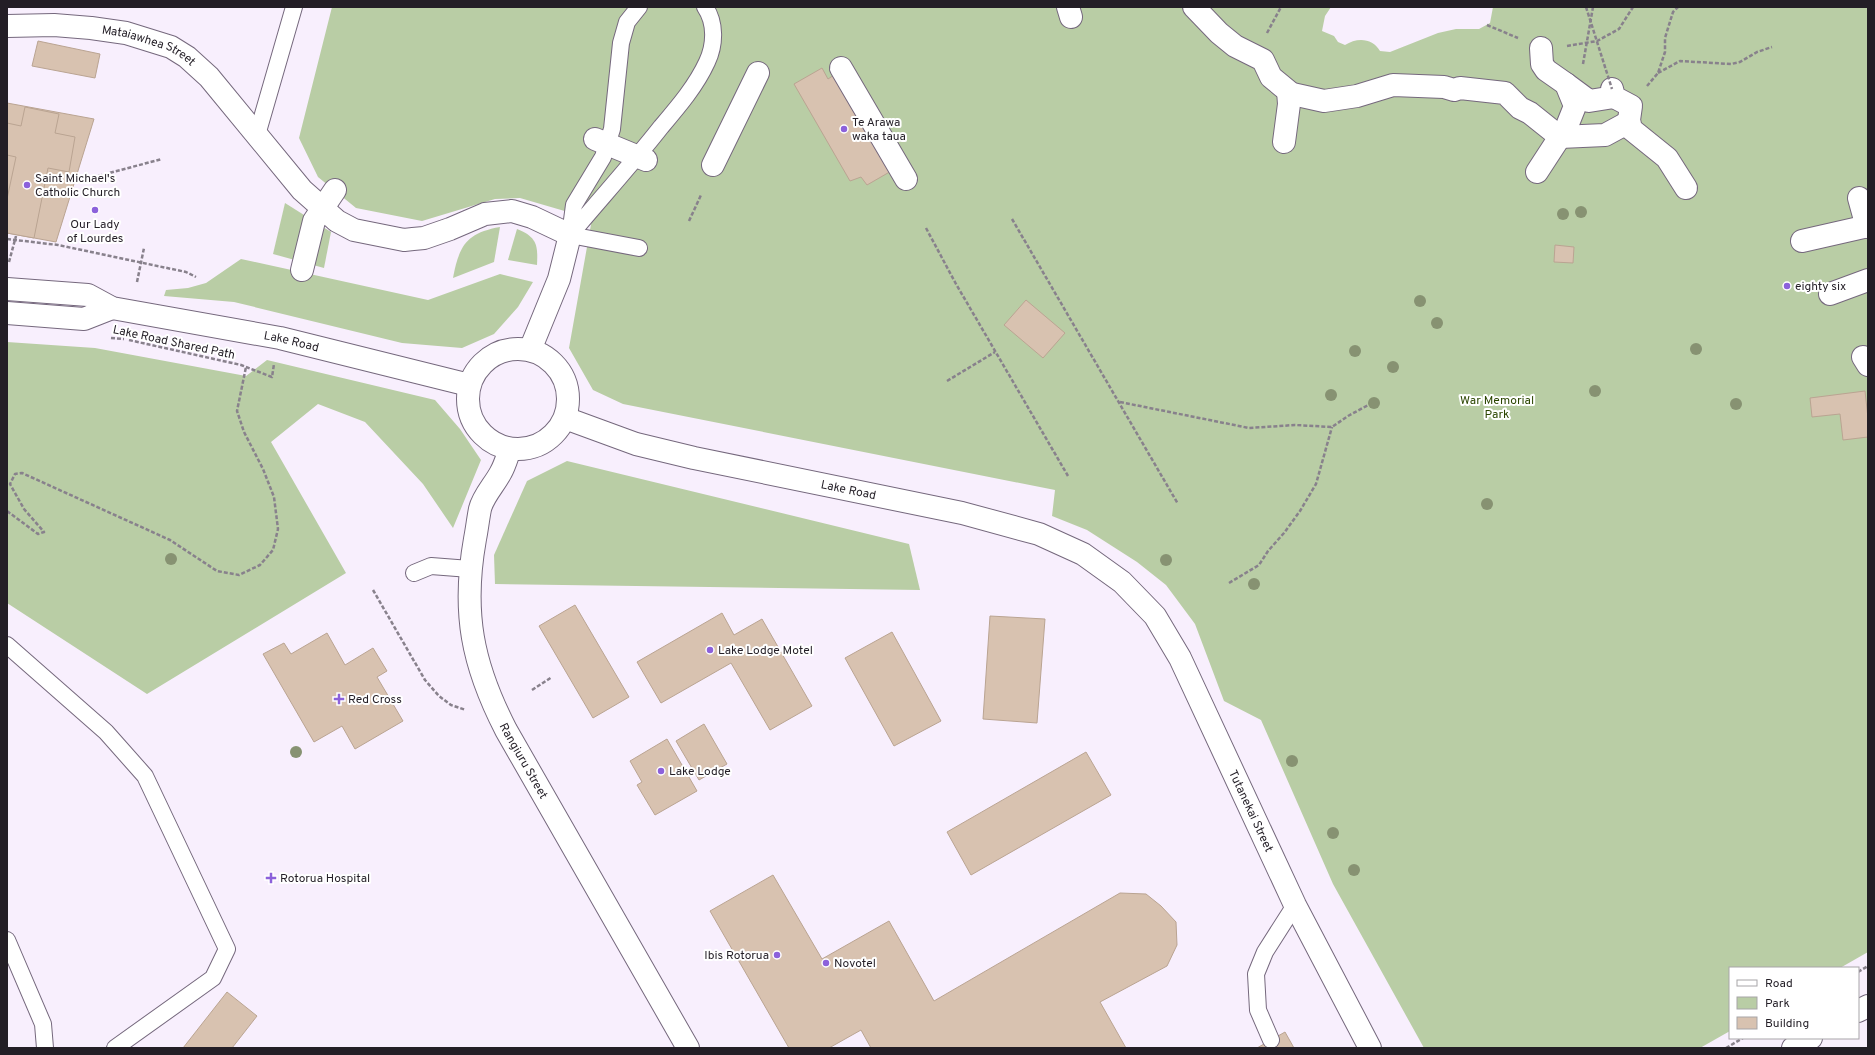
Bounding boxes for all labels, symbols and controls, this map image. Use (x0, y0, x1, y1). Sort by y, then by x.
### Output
street label: Mataiawhea Street (101, 23, 199, 70)
place label: Te Arawa waka taua (852, 115, 906, 145)
marker: Te Arawa waka taua (839, 124, 849, 134)
place label: Saint Michael's Catholic Church (35, 171, 120, 201)
marker: Saint Michael's Catholic Church (22, 180, 32, 190)
marker: Our Lady of Lourdes (90, 205, 100, 215)
place label: Our Lady of Lourdes (67, 217, 123, 247)
place label: eighty six (1795, 279, 1846, 295)
marker: eighty six (1782, 281, 1792, 291)
street label: Lake Road Shared Path (111, 322, 236, 364)
street label: Lake Road (262, 328, 320, 356)
park label: War Memorial Park (1460, 393, 1534, 423)
street label: Lake Road (819, 477, 877, 504)
place label: Lake Lodge Motel (718, 643, 813, 659)
marker: Lake Lodge Motel (705, 645, 715, 655)
place label: Red Cross (348, 692, 402, 708)
marker: Red Cross (333, 693, 345, 705)
street label: Rangiuru Street (495, 720, 551, 802)
place label: Lake Lodge (669, 764, 731, 780)
marker: Lake Lodge (656, 766, 666, 776)
street label: Tutanekai Street (1224, 768, 1276, 855)
place label: Rotorua Hospital (280, 871, 370, 887)
marker: Rotorua Hospital (265, 872, 277, 884)
place label: Ibis Rotorua (704, 948, 769, 964)
marker: Ibis Rotorua (772, 950, 782, 960)
place label: Novotel (834, 956, 876, 972)
marker: Novotel (821, 958, 831, 968)
legend (1729, 967, 1859, 1039)
text: Road (1765, 976, 1793, 992)
text: Park (1765, 996, 1790, 1012)
text: Building (1765, 1016, 1809, 1032)

